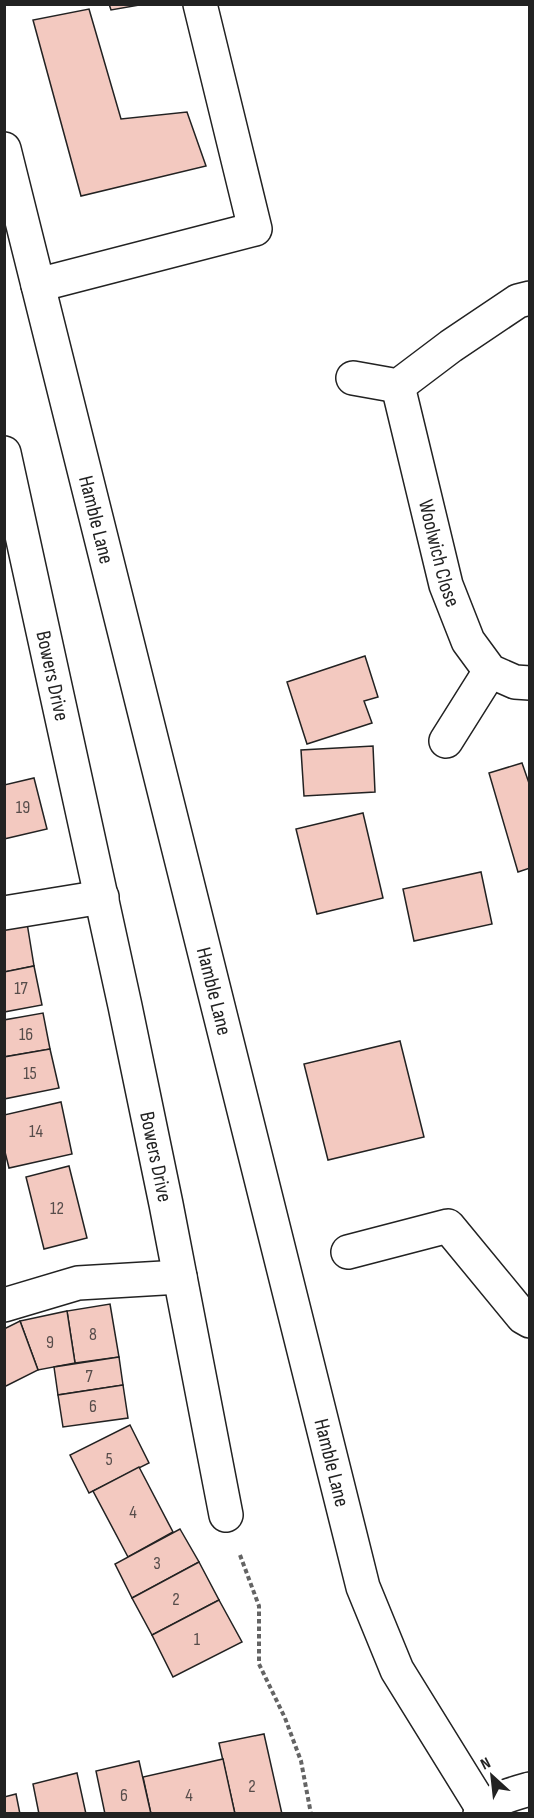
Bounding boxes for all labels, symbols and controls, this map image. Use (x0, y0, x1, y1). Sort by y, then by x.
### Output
street label: Hamble Lane (73, 473, 120, 566)
street label: Woolwich Close (413, 497, 466, 610)
street label: Bowers Drive (31, 628, 75, 723)
house number: 19 (16, 797, 30, 818)
street label: Hamble Lane (191, 944, 237, 1038)
house number: 17 (14, 978, 29, 999)
house number: 16 (19, 1024, 33, 1045)
house number: 15 (23, 1063, 37, 1084)
street label: Bowers Drive (135, 1109, 178, 1204)
house number: 14 (29, 1121, 43, 1142)
house number: 12 (50, 1198, 64, 1219)
house number: 8 (89, 1324, 97, 1345)
house number: 9 (46, 1332, 54, 1353)
house number: 7 (85, 1366, 93, 1387)
house number: 6 (89, 1396, 97, 1417)
street label: Hamble Lane (309, 1416, 355, 1509)
house number: 5 (105, 1449, 113, 1470)
house number: 4 (129, 1502, 137, 1523)
house number: 3 (153, 1553, 161, 1574)
house number: 2 (172, 1589, 180, 1610)
house number: 1 (194, 1629, 201, 1650)
north arrow (462, 1746, 522, 1806)
text: N (478, 1754, 494, 1774)
house number: 2 (248, 1776, 256, 1797)
house number: 6 (120, 1785, 128, 1806)
house number: 4 (185, 1785, 193, 1806)

